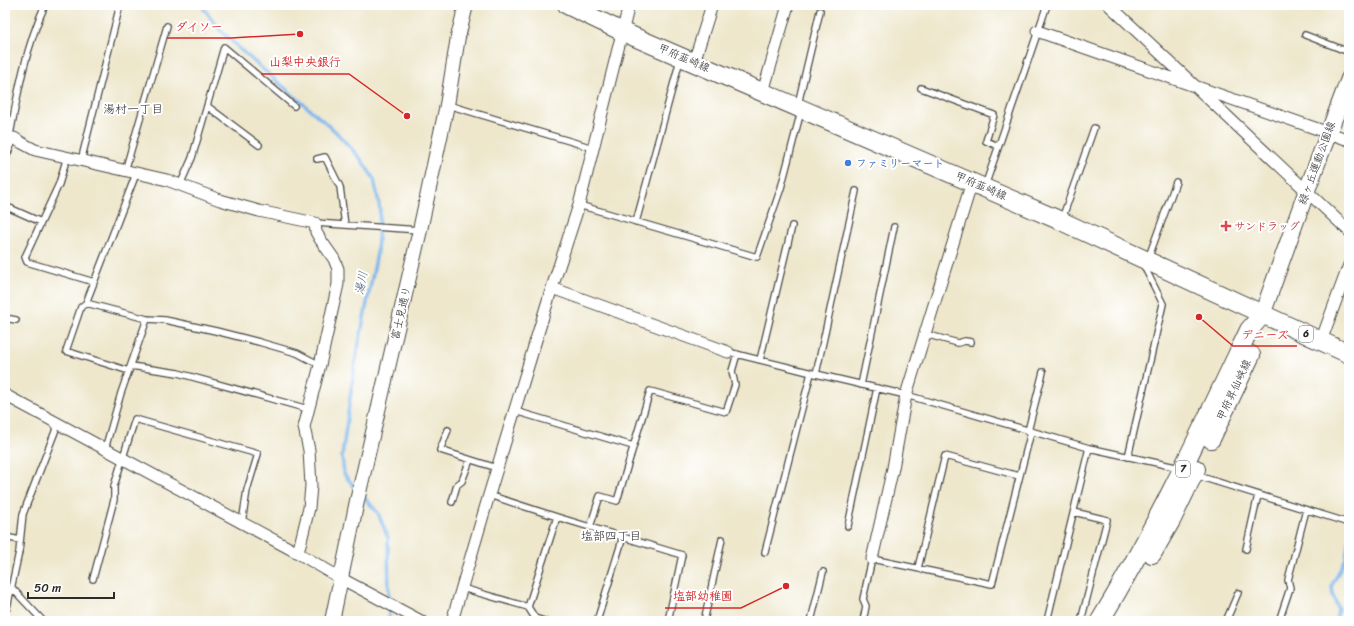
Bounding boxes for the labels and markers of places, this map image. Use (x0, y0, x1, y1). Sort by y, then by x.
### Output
callout: ダイソー (167, 14, 231, 38)
callout: 山梨中央銀行 (261, 50, 349, 74)
place label: ファミリーマート (856, 154, 944, 173)
marker: ファミリーマート (843, 158, 853, 168)
place label: サンドラッグ (1234, 217, 1300, 236)
marker: サンドラッグ (1221, 221, 1231, 231)
callout: デニーズ (1233, 322, 1297, 346)
callout: 塩部幼稚園 (665, 584, 741, 608)

